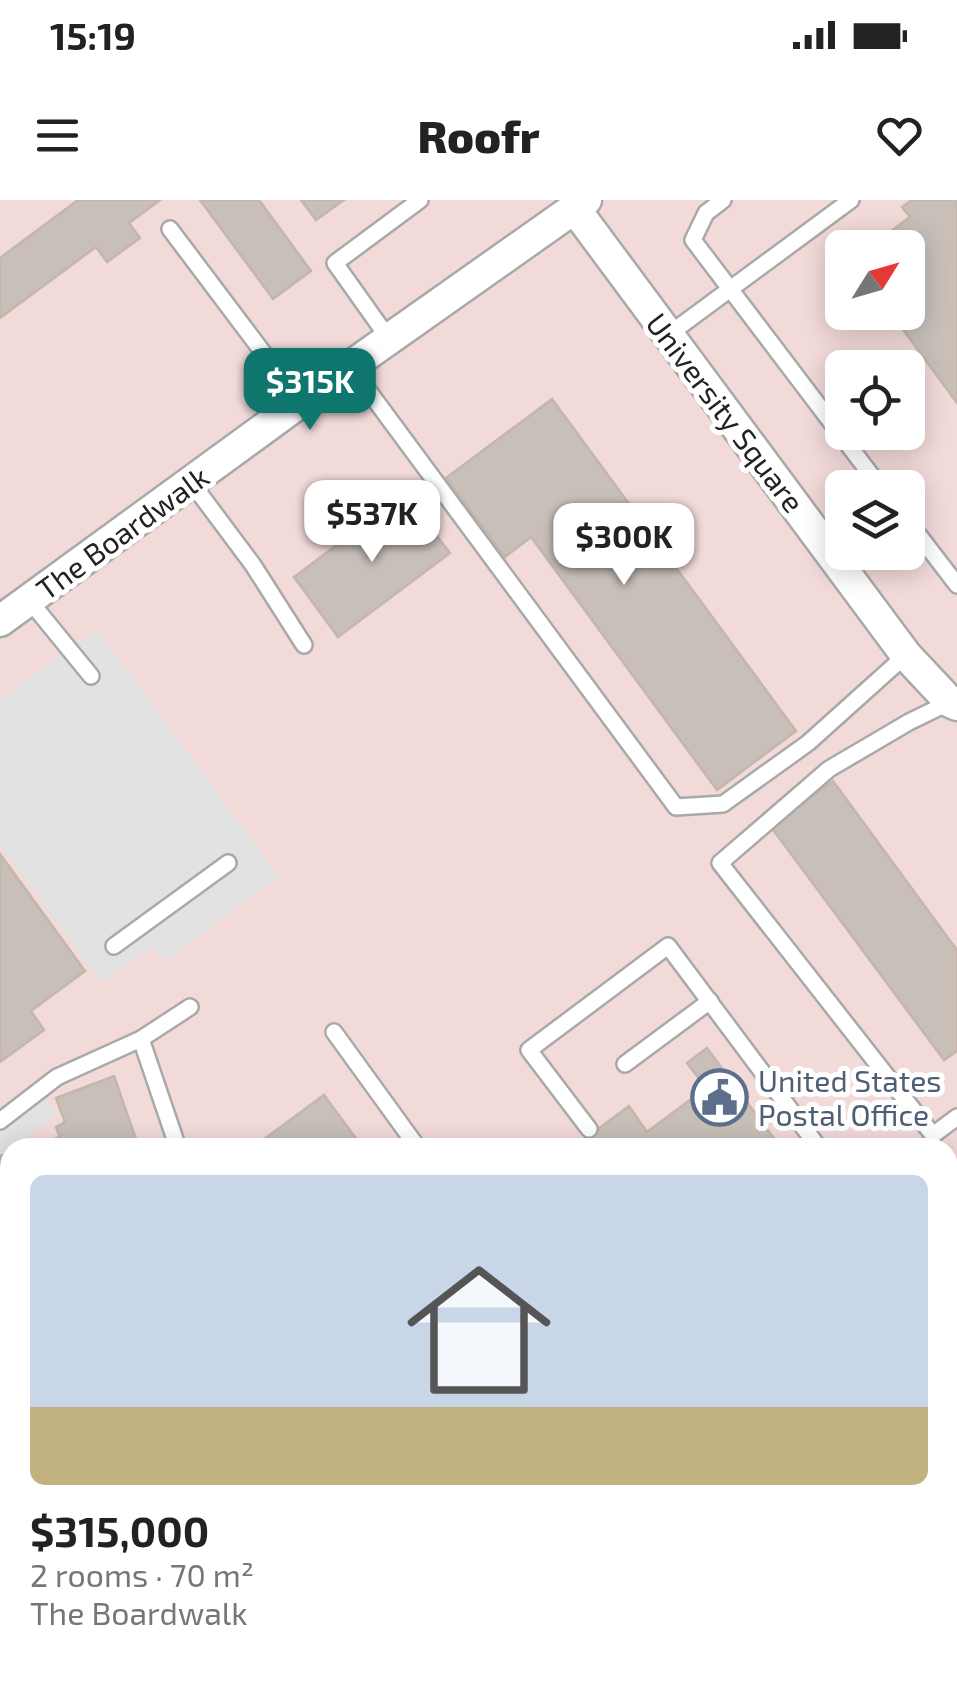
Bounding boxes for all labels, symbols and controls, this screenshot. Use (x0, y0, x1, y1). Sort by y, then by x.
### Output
text: 15:19 (50, 12, 136, 58)
icon: menu (30, 108, 85, 163)
text: Roofr (417, 108, 540, 162)
icon: heart (872, 108, 927, 163)
north arrow (825, 230, 925, 330)
map controls (825, 230, 925, 570)
street label: University Square (639, 305, 813, 519)
pin: $315K (240, 348, 380, 433)
button: locate (825, 350, 925, 450)
text: $315K (266, 361, 354, 399)
street label: The Boardwalk (29, 457, 215, 607)
button: layers (825, 470, 925, 570)
pin: $537K (302, 480, 442, 565)
text: $537K (326, 493, 418, 531)
pin: $300K (554, 503, 694, 588)
text: $300K (575, 516, 673, 554)
place label: United States Postal Office (758, 1062, 942, 1132)
public building icon: United States Postal Office (689, 1067, 749, 1127)
icon: home (389, 1240, 569, 1420)
text: $315,000 (30, 1505, 209, 1555)
text: 2 rooms · 70 m² (30, 1555, 254, 1593)
text: The Boardwalk (30, 1593, 248, 1631)

